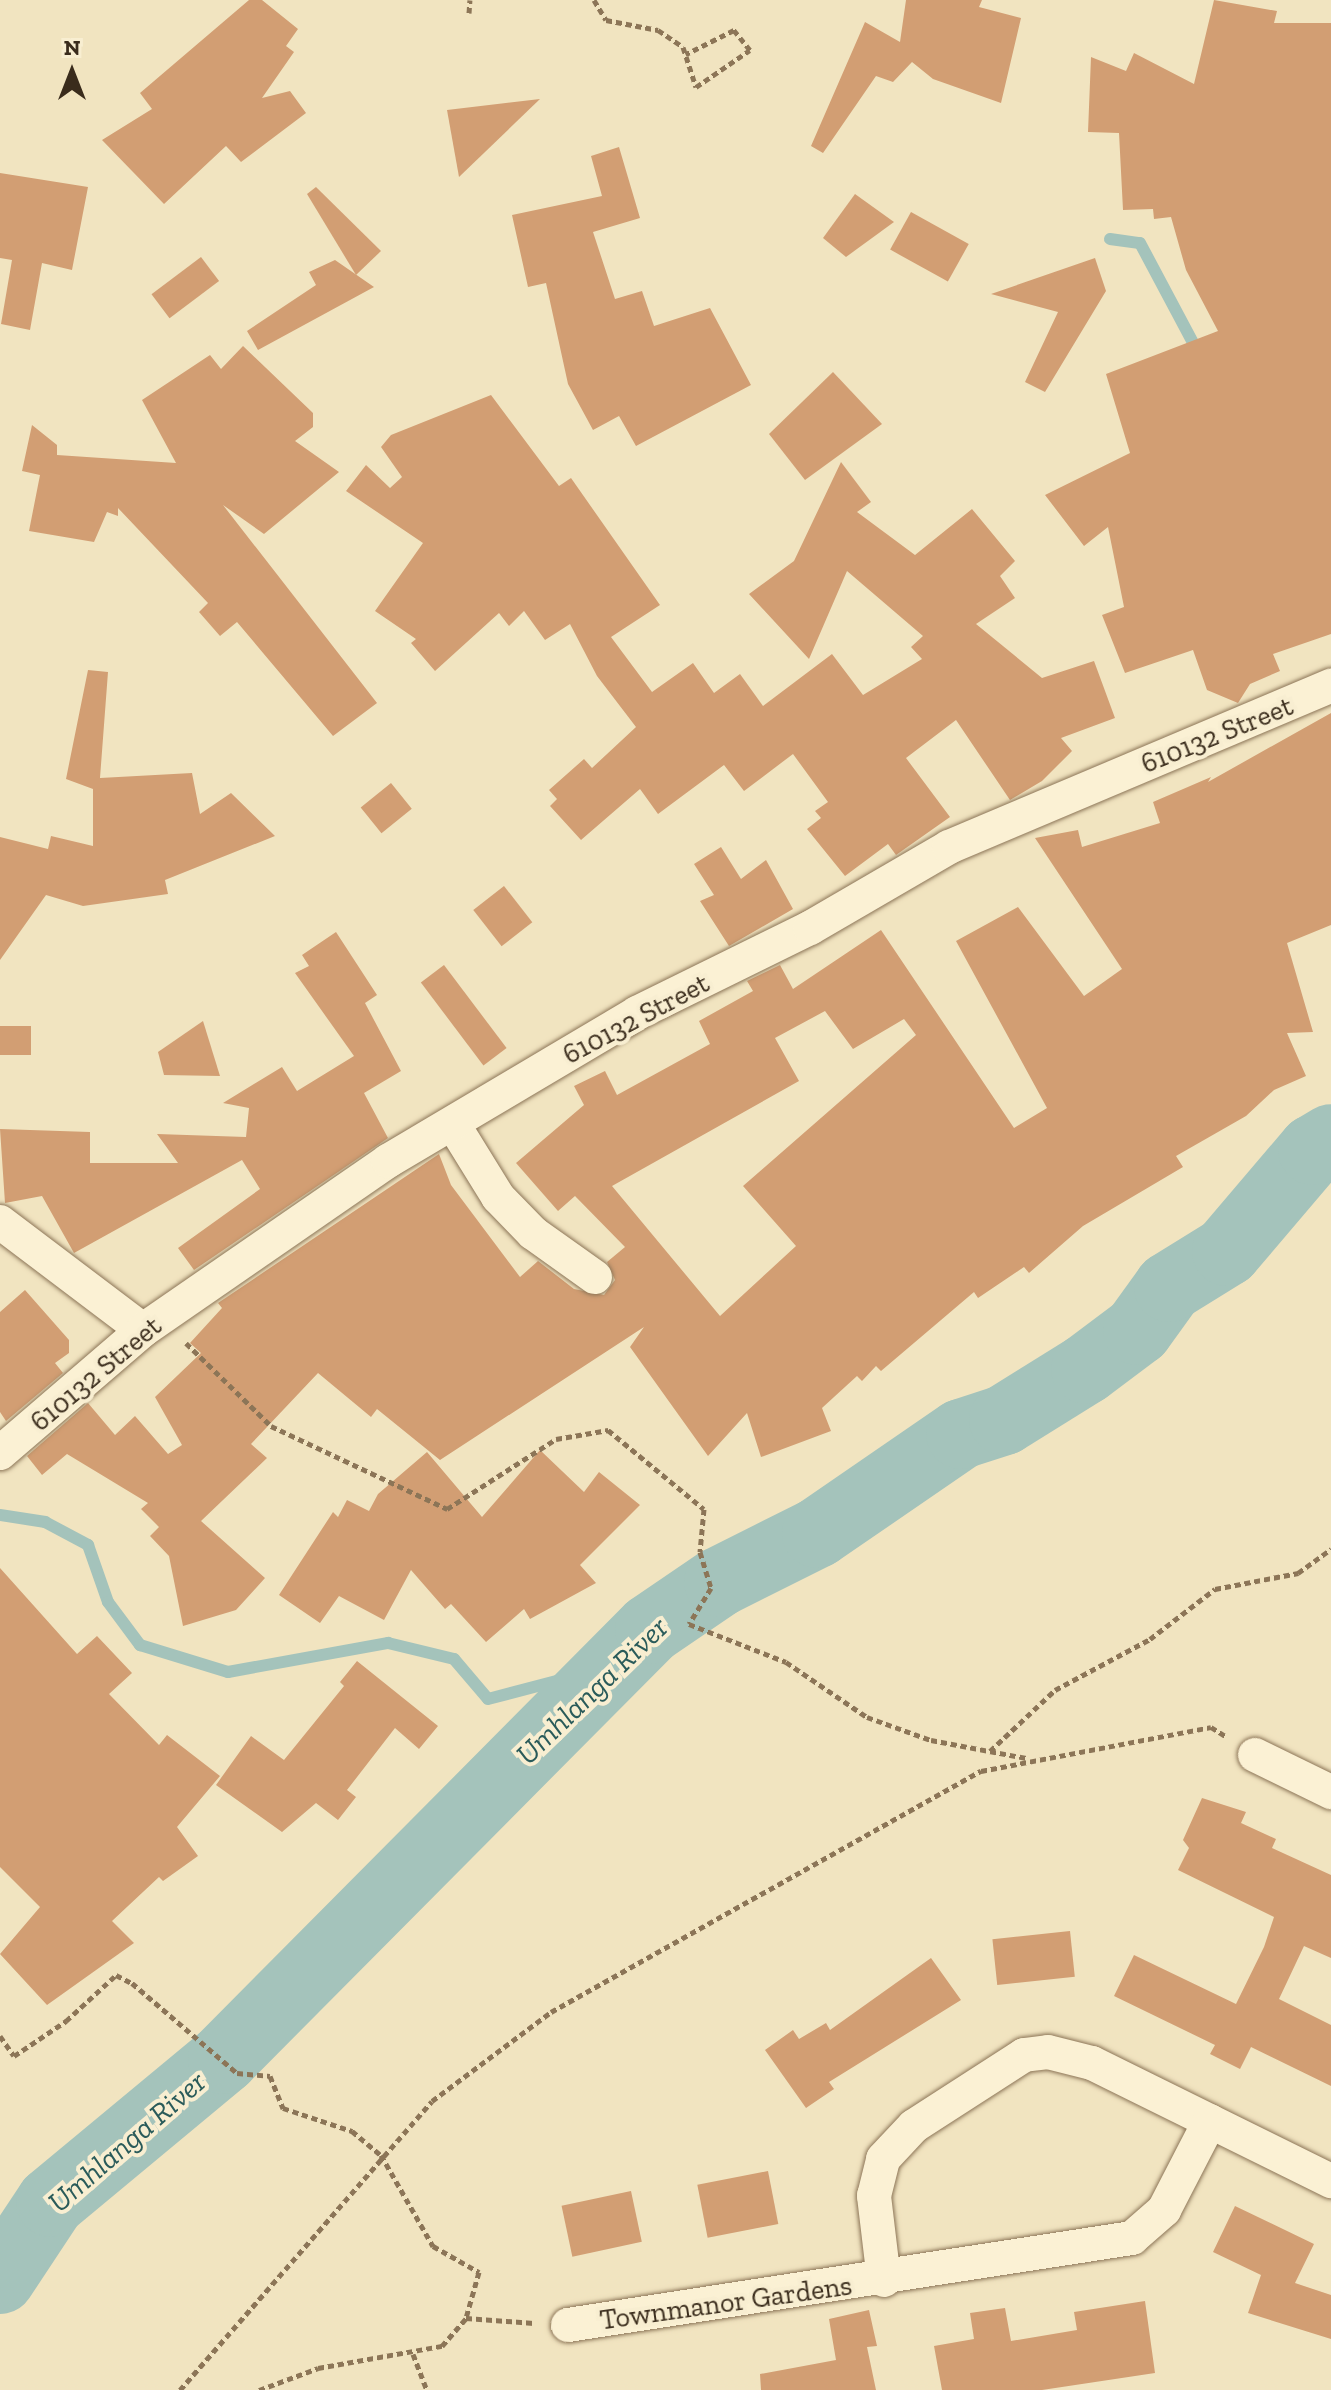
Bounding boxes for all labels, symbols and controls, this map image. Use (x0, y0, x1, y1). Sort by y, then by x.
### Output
north arrow (32, 32, 112, 112)
text: N (64, 34, 80, 61)
street label: 610132 Street (1136, 689, 1298, 781)
street label: 610132 Street (557, 966, 715, 1072)
street label: 610132 Street (24, 1309, 168, 1439)
water label: Umhlanga River (509, 1610, 675, 1772)
water label: Umhlanga River (41, 2064, 213, 2220)
street label: Townmanor Gardens (597, 2269, 855, 2337)

